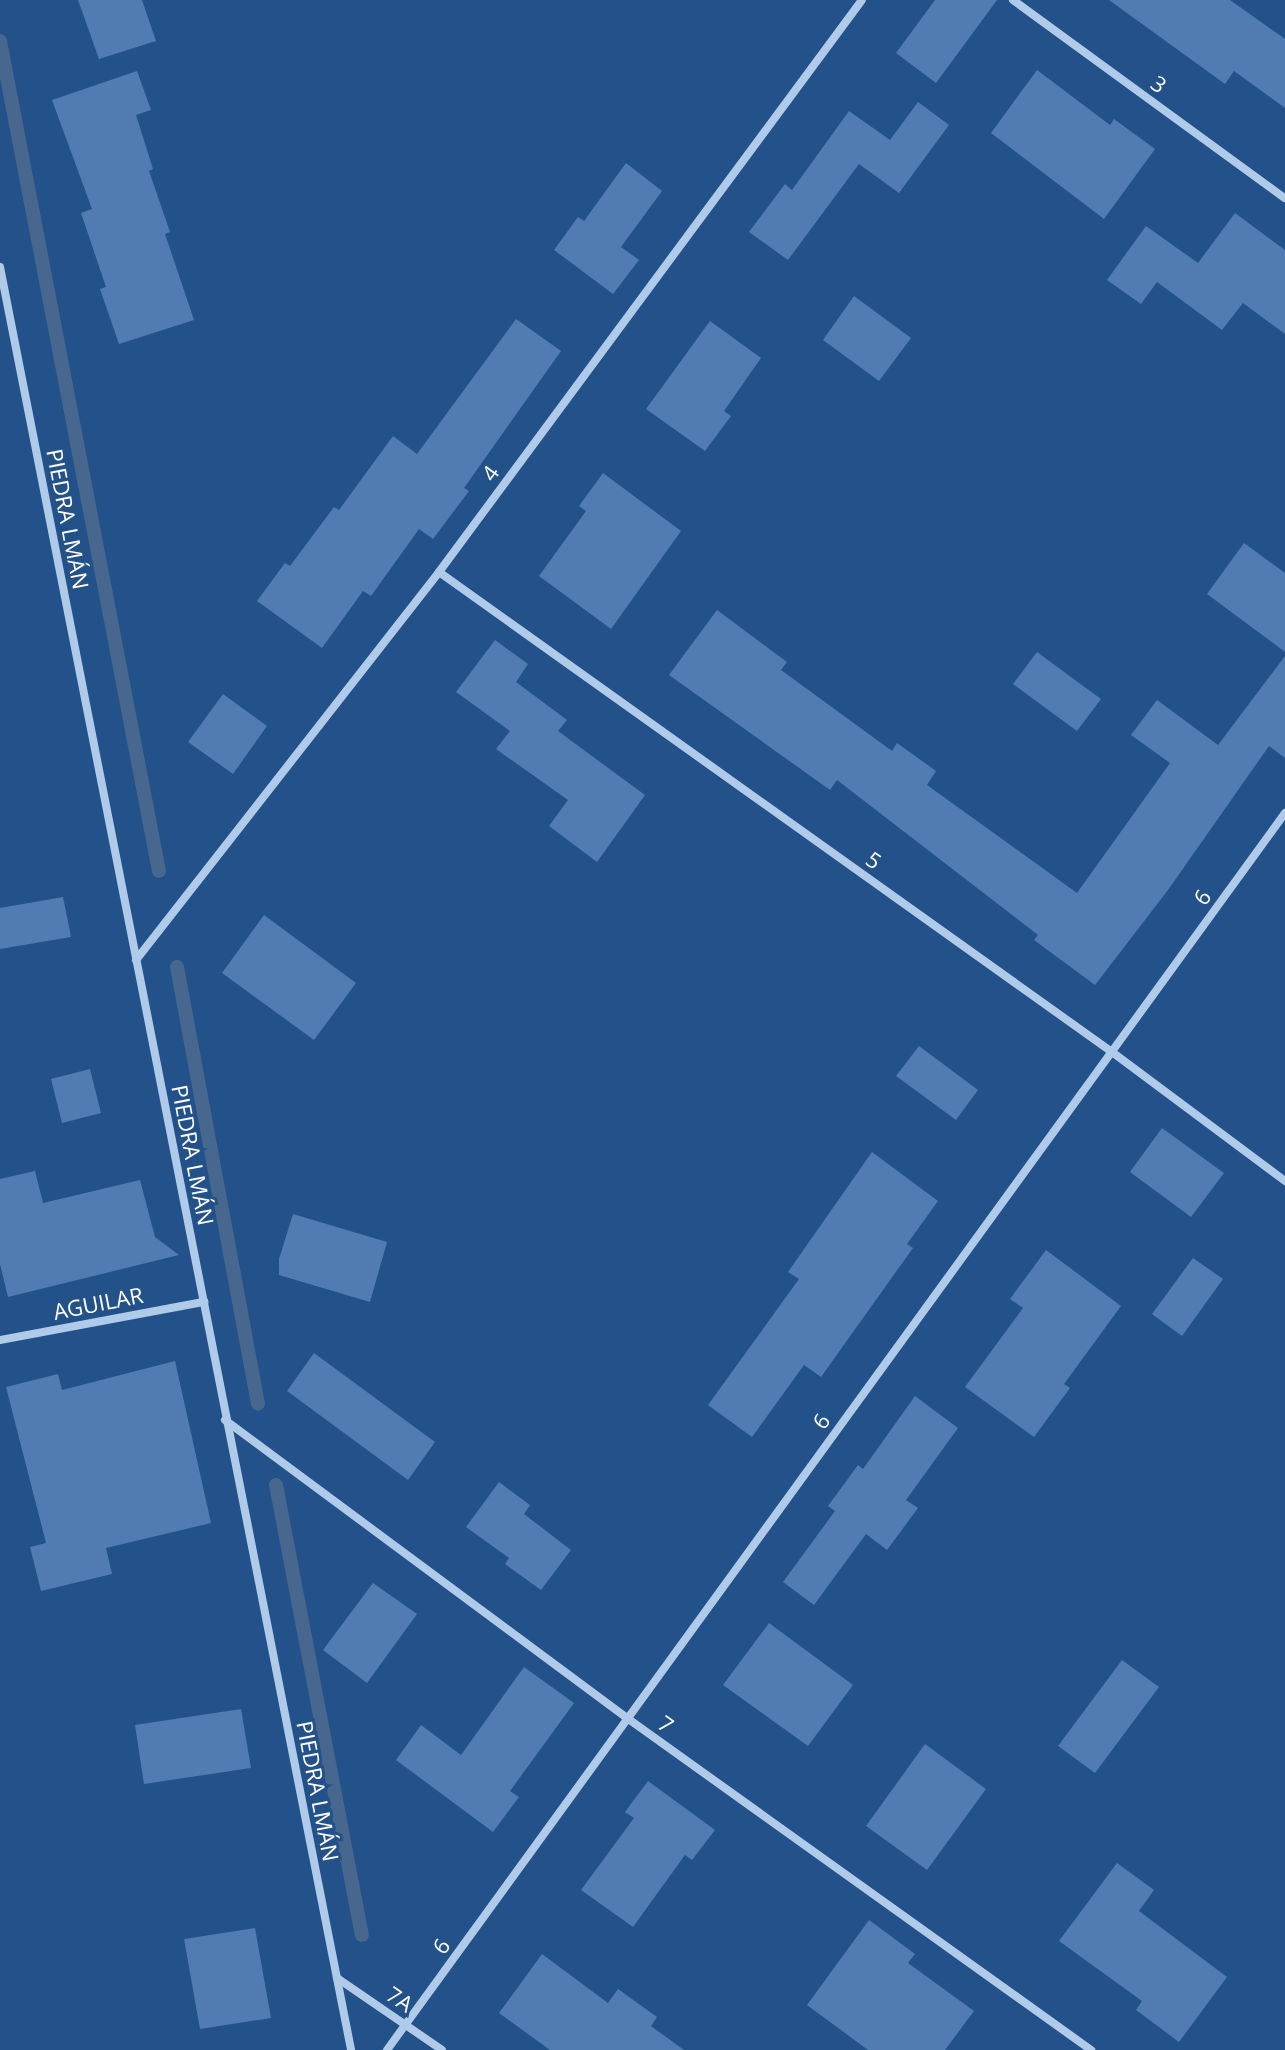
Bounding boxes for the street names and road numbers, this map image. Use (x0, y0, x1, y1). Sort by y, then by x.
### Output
street label: 3 (1146, 70, 1172, 98)
street label: PIEDRA LMÁN (41, 447, 95, 591)
street label: 4 (476, 460, 504, 486)
street label: 5 (861, 846, 887, 874)
street label: 6 (1188, 884, 1216, 910)
street label: PIEDRA LMÁN (166, 1083, 220, 1227)
street label: AGUILAR (51, 1281, 145, 1325)
street label: 6 (807, 1408, 835, 1434)
street label: 7 (653, 1710, 679, 1738)
street label: PIEDRA LMÁN (291, 1719, 345, 1863)
street label: 6 (427, 1933, 455, 1959)
street label: 7A (382, 1981, 418, 2017)

